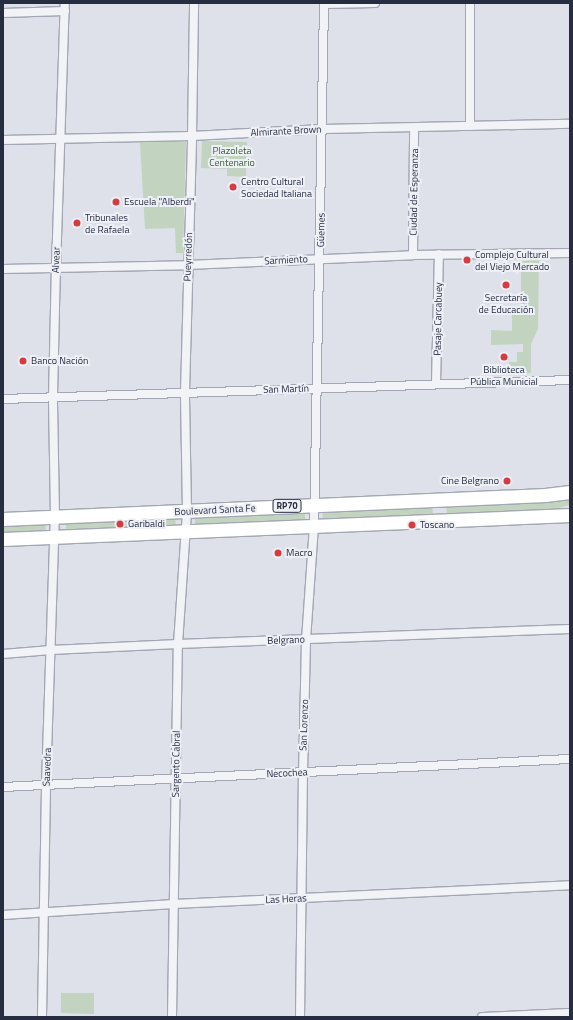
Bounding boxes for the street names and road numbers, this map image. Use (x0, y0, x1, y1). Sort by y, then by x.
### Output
street label: Almirante Brown (250, 123, 322, 139)
street label: Ciudad de Esperanza (407, 148, 421, 236)
street label: Güemes (315, 213, 327, 247)
street label: Pueyrredón (181, 232, 195, 282)
street label: Alvear (50, 247, 62, 273)
street label: Sarmiento (264, 253, 308, 267)
street label: Pasaje Carcabuey (431, 282, 445, 356)
street label: San Martín (263, 382, 309, 396)
road number: RP70 (272, 499, 302, 513)
street label: Boulevard Santa Fe (174, 502, 256, 518)
street label: Belgrano (267, 633, 305, 647)
street label: San Lorenzo (297, 699, 311, 751)
street label: Sargento Cabral (169, 730, 183, 798)
street label: Saavedra (40, 747, 54, 787)
street label: Necochea (266, 766, 308, 780)
street label: Las Heras (265, 892, 307, 906)

